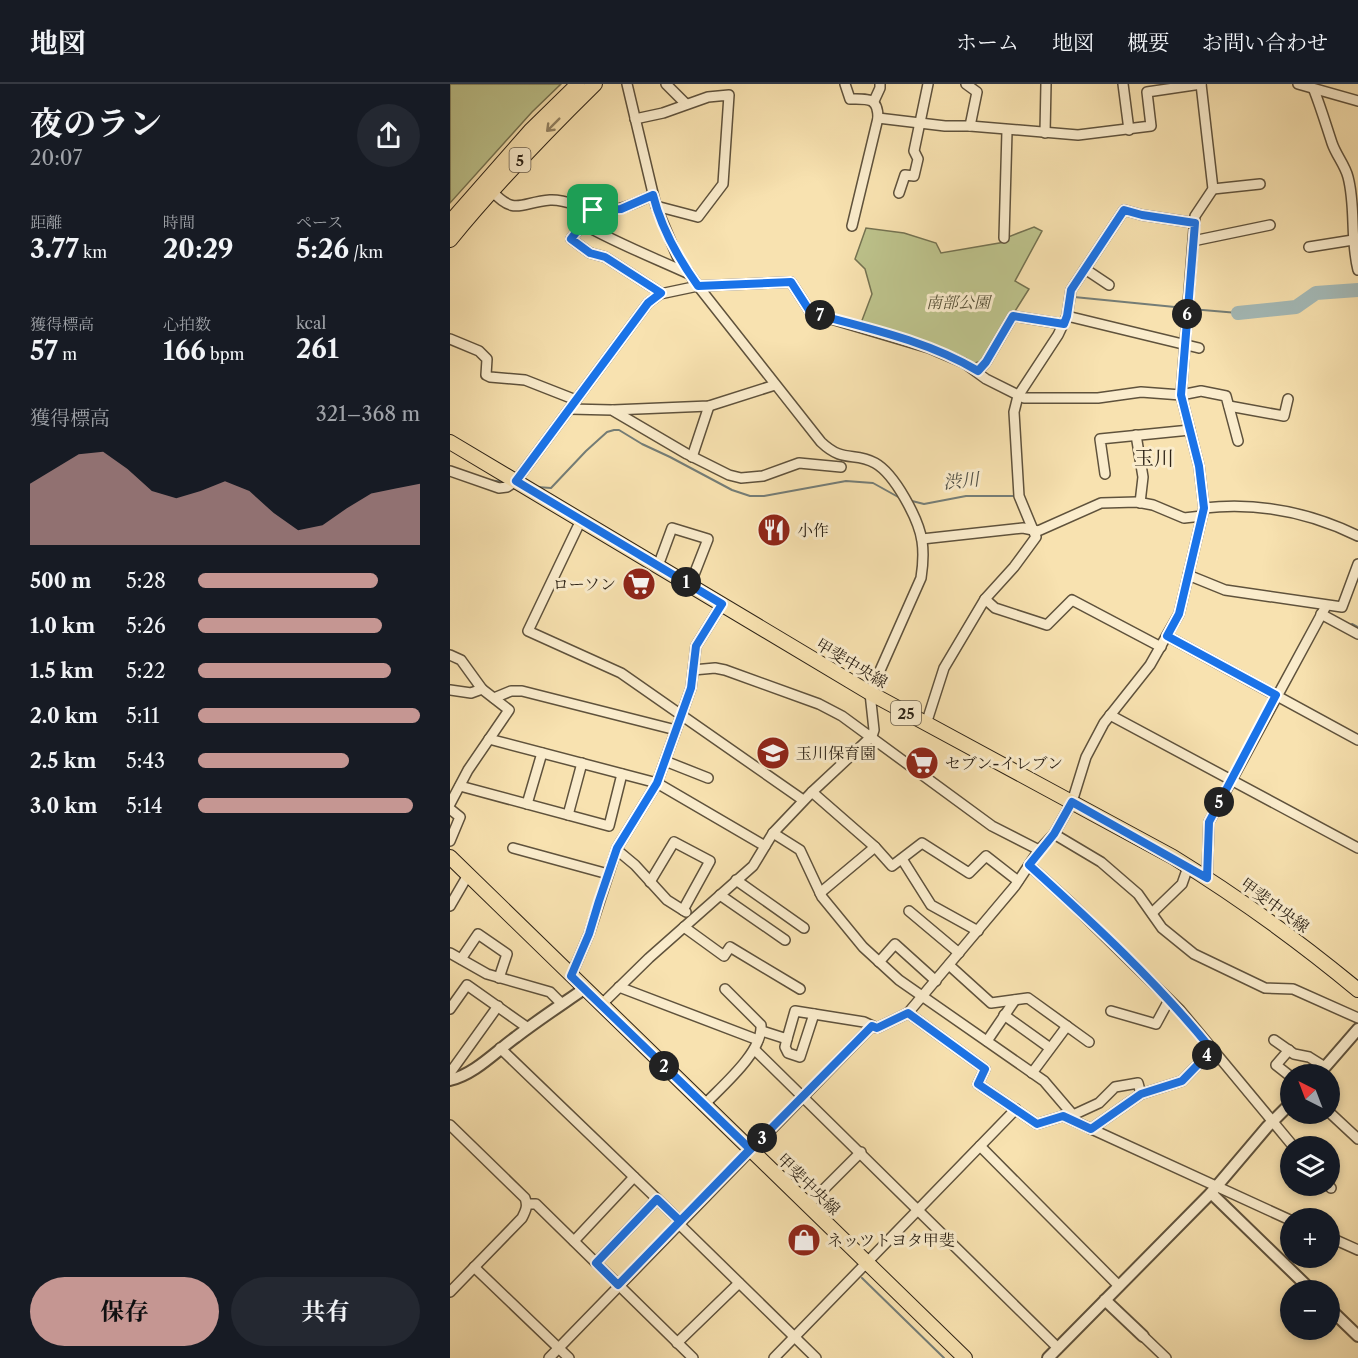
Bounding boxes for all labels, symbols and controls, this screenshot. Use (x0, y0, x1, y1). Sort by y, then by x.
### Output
text: 地図 (30, 26, 86, 60)
text: ホーム (956, 30, 1019, 55)
text: 地図 (1052, 30, 1094, 55)
text: 概要 (1127, 30, 1169, 55)
text: お問い合わせ (1202, 30, 1328, 55)
text: 夜のラン (30, 103, 162, 144)
button: share (357, 104, 420, 167)
one-way arrow (546, 117, 560, 132)
text: 20:07 (30, 146, 82, 170)
road number: 5 (510, 148, 530, 172)
pin (567, 184, 618, 235)
icon: arrive (576, 193, 609, 226)
text: 距離 (30, 212, 62, 232)
text: 時間 (163, 212, 195, 232)
text: ペース (296, 212, 343, 232)
text: 3.77 (30, 233, 79, 265)
text: 20:29 (163, 233, 234, 265)
text: 5:26 (296, 233, 349, 265)
text: km (79, 242, 107, 262)
text: /km (349, 242, 383, 262)
park label: 南部公園 (926, 292, 993, 312)
pin: 6 (1172, 299, 1202, 329)
pin: 7 (805, 300, 835, 330)
text: 6 (1182, 304, 1192, 324)
text: 7 (816, 305, 824, 325)
text: kcal (296, 313, 326, 333)
text: 獲得標高 (30, 314, 94, 334)
text: 心拍数 (163, 314, 211, 334)
text: 261 (296, 333, 339, 365)
text: 57 (30, 335, 58, 367)
text: 166 (163, 335, 206, 367)
text: m (58, 344, 77, 364)
text: bpm (206, 344, 244, 364)
text: 321–368 m (316, 402, 420, 426)
text: 獲得標高 (30, 406, 110, 430)
district label: 玉川 (1134, 446, 1174, 470)
water label: 渋川 (942, 468, 982, 494)
restaurant icon: 小作 (756, 512, 792, 548)
place label: 小作 (797, 520, 829, 540)
supermarket icon: ローソン (621, 566, 657, 602)
pin: 1 (671, 567, 701, 597)
text: 500 m (30, 569, 91, 593)
text: 5:28 (126, 569, 166, 593)
text: 1 (682, 572, 690, 592)
place label: ローソン (553, 574, 616, 594)
text: 1.0 km (30, 614, 95, 638)
text: 5:26 (126, 614, 166, 638)
street label: 甲斐中央線 (813, 634, 891, 692)
text: 1.5 km (30, 659, 94, 683)
text: 5:22 (126, 659, 165, 683)
road number: 25 (891, 701, 921, 725)
text: 2.0 km (30, 704, 98, 728)
text: 5:11 (126, 704, 159, 728)
school or university icon: 玉川保育園 (755, 735, 791, 771)
place label: 玉川保育園 (796, 743, 876, 763)
supermarket icon: セブン-イレブン (904, 745, 940, 781)
text: 2.5 km (30, 749, 97, 773)
text: 5:43 (126, 749, 165, 773)
place label: セブン-イレブン (945, 753, 1063, 773)
pin: 5 (1204, 787, 1234, 817)
text: 5 (1215, 792, 1223, 812)
text: 3.0 km (30, 794, 97, 818)
text: 5:14 (126, 794, 162, 818)
street label: 甲斐中央線 (1237, 873, 1313, 937)
pin: 4 (1192, 1040, 1222, 1070)
text: 4 (1202, 1045, 1212, 1065)
pin: 2 (649, 1051, 679, 1081)
text: 2 (659, 1056, 669, 1076)
north arrow (1280, 1064, 1340, 1124)
map controls (1280, 1064, 1340, 1340)
pin: 3 (747, 1123, 777, 1153)
text: 3 (757, 1128, 767, 1148)
button: layers (1280, 1136, 1340, 1196)
street label: 甲斐中央線 (773, 1149, 845, 1219)
button: + (1280, 1208, 1340, 1268)
shop icon: ネッツトヨタ甲斐 (786, 1222, 822, 1258)
place label: ネッツトヨタ甲斐 (827, 1230, 955, 1250)
button: 保存 (30, 1277, 219, 1346)
button: 共有 (231, 1277, 420, 1346)
button: − (1280, 1280, 1340, 1340)

